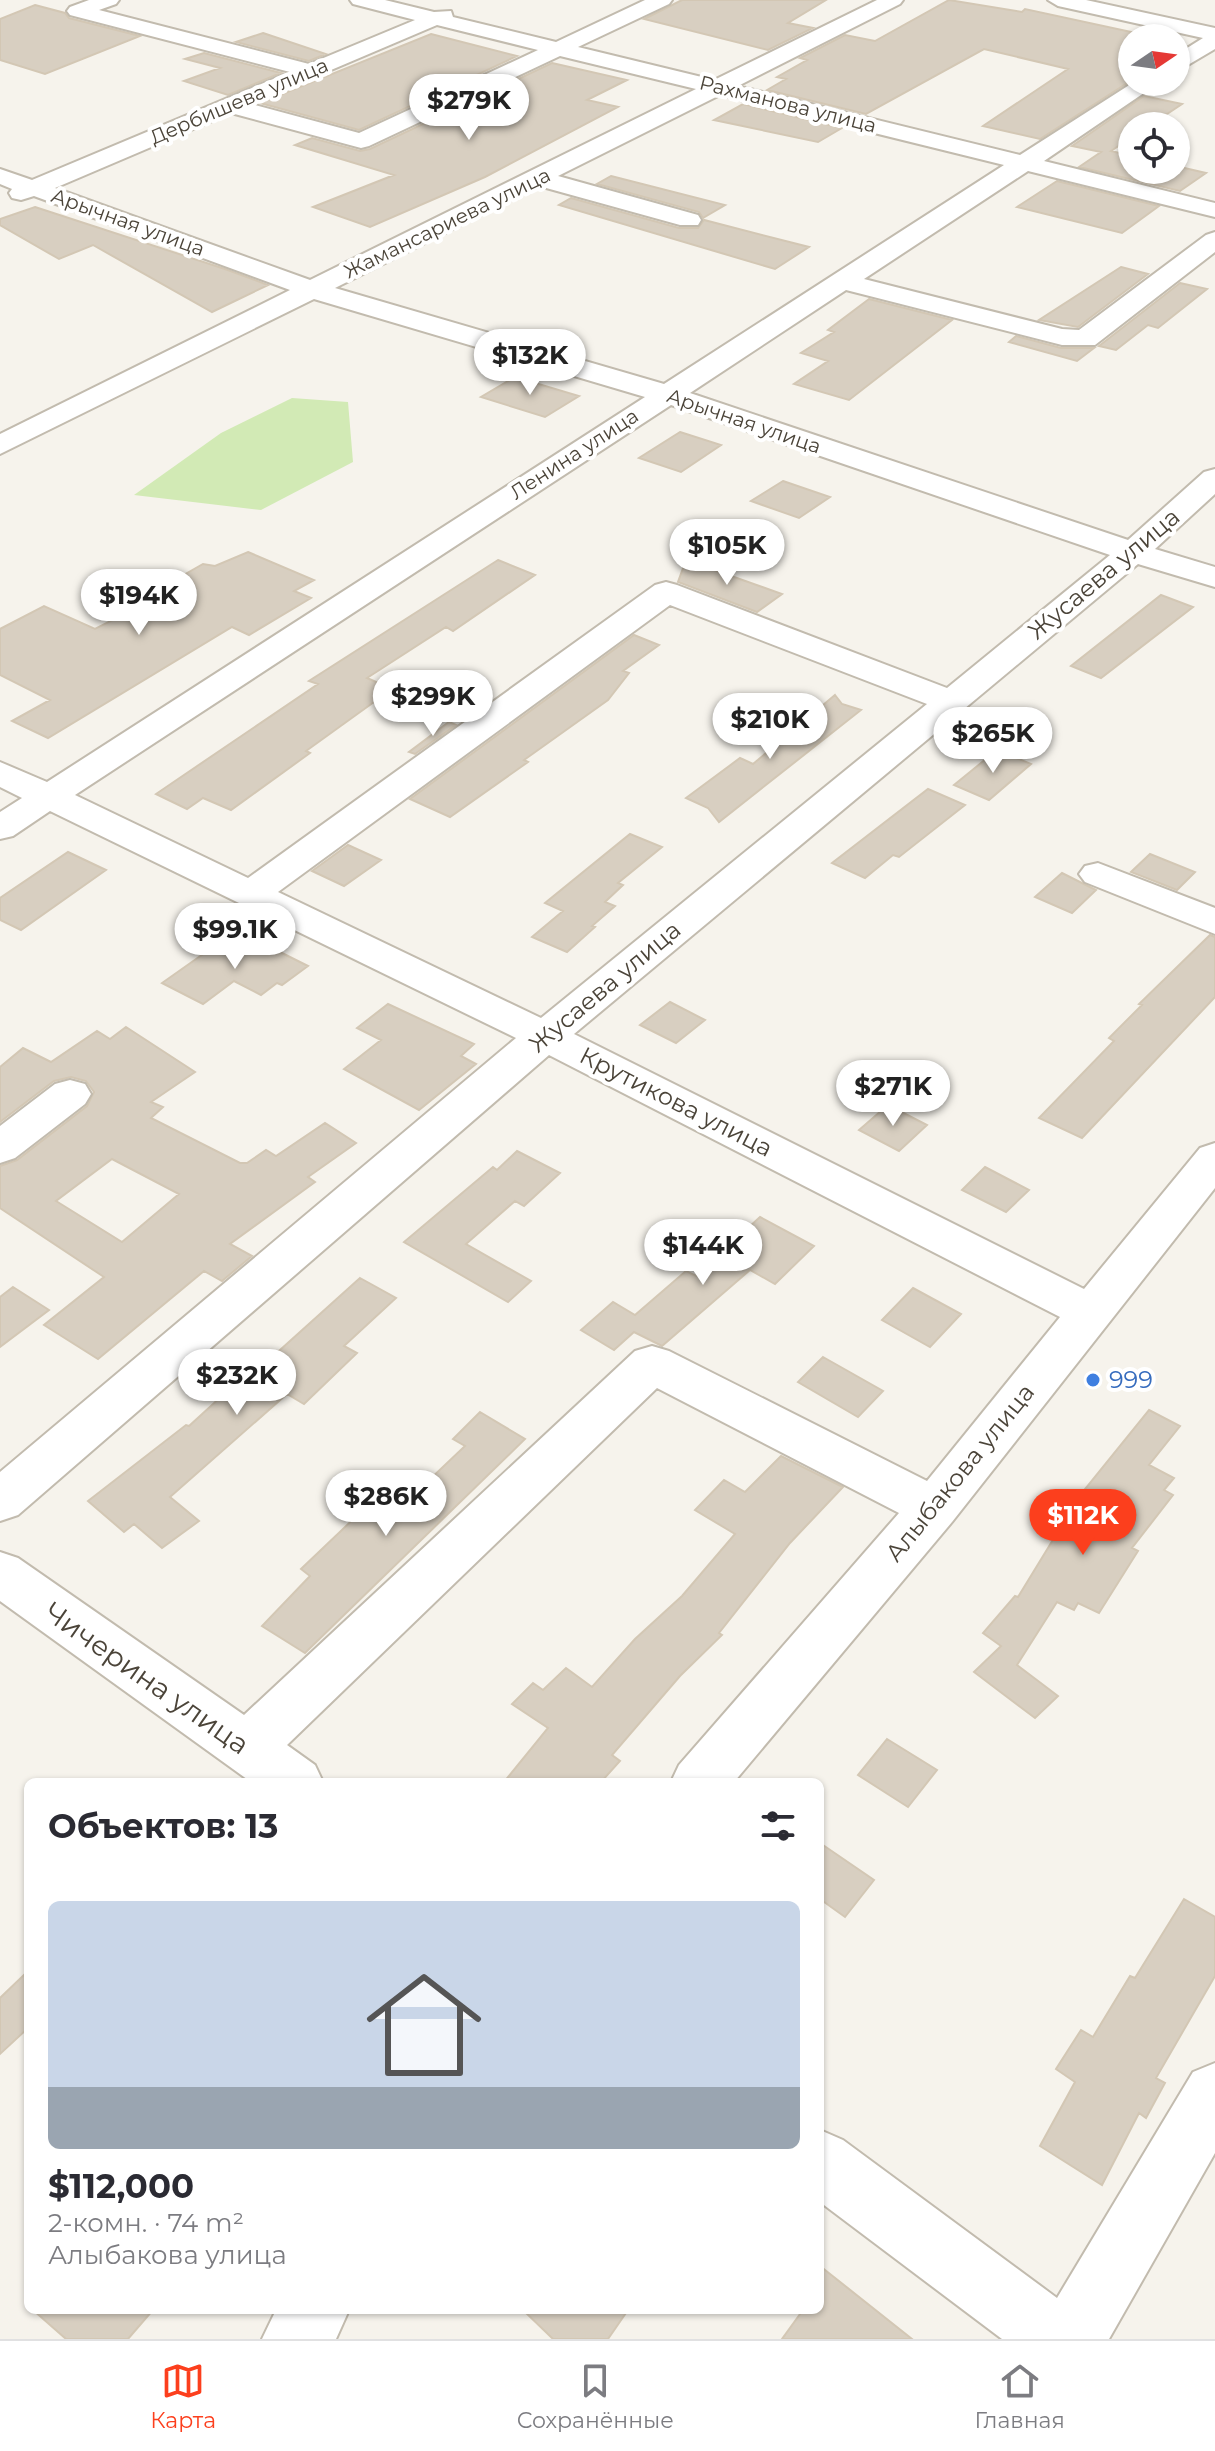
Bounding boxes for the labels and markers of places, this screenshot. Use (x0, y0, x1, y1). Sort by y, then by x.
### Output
pin: $279K (413, 74, 525, 142)
pin: $132K (474, 329, 586, 397)
pin: $105K (671, 519, 783, 587)
pin: $194K (83, 569, 195, 637)
pin: $299K (377, 670, 489, 738)
pin: $210K (714, 693, 826, 761)
pin: $265K (937, 707, 1049, 775)
pin: $99.1K (170, 903, 300, 971)
pin: $271K (837, 1060, 949, 1128)
pin: $144K (647, 1219, 759, 1287)
pin: $232K (181, 1349, 293, 1417)
place label: 999 (1109, 1365, 1153, 1394)
marker: 999 (1084, 1371, 1102, 1389)
pin: $286K (330, 1470, 442, 1538)
pin: $112K (1027, 1489, 1139, 1557)

